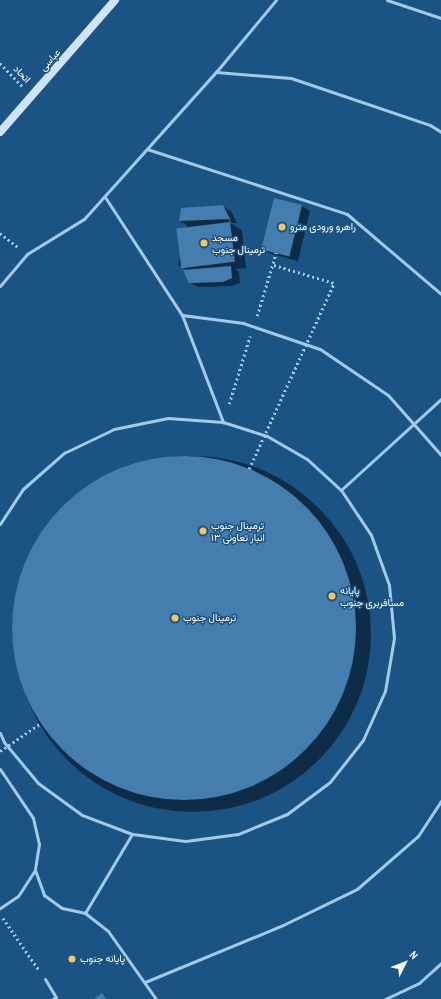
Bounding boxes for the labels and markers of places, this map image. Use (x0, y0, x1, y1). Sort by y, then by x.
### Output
place label: راهرو ورودی مترو (290, 221, 356, 233)
marker: راهرو ورودی مترو (277, 222, 287, 232)
place label: مسجد ترمینال جنوب (212, 231, 265, 254)
marker: مسجد ترمینال جنوب (199, 238, 209, 248)
place label: ترمینال جنوب انبار تعاونی ۱۳ (211, 519, 265, 542)
marker: ترمینال جنوب انبار تعاونی ۱۳ (198, 526, 208, 536)
place label: پایانه مسافربری جنوب (340, 584, 404, 608)
marker: پایانه مسافربری جنوب (327, 591, 337, 601)
place label: ترمینال جنوب (183, 612, 236, 624)
marker: ترمینال جنوب (170, 613, 180, 623)
place label: پایانه جنوب (80, 953, 125, 965)
marker: پایانه جنوب (67, 954, 77, 964)

